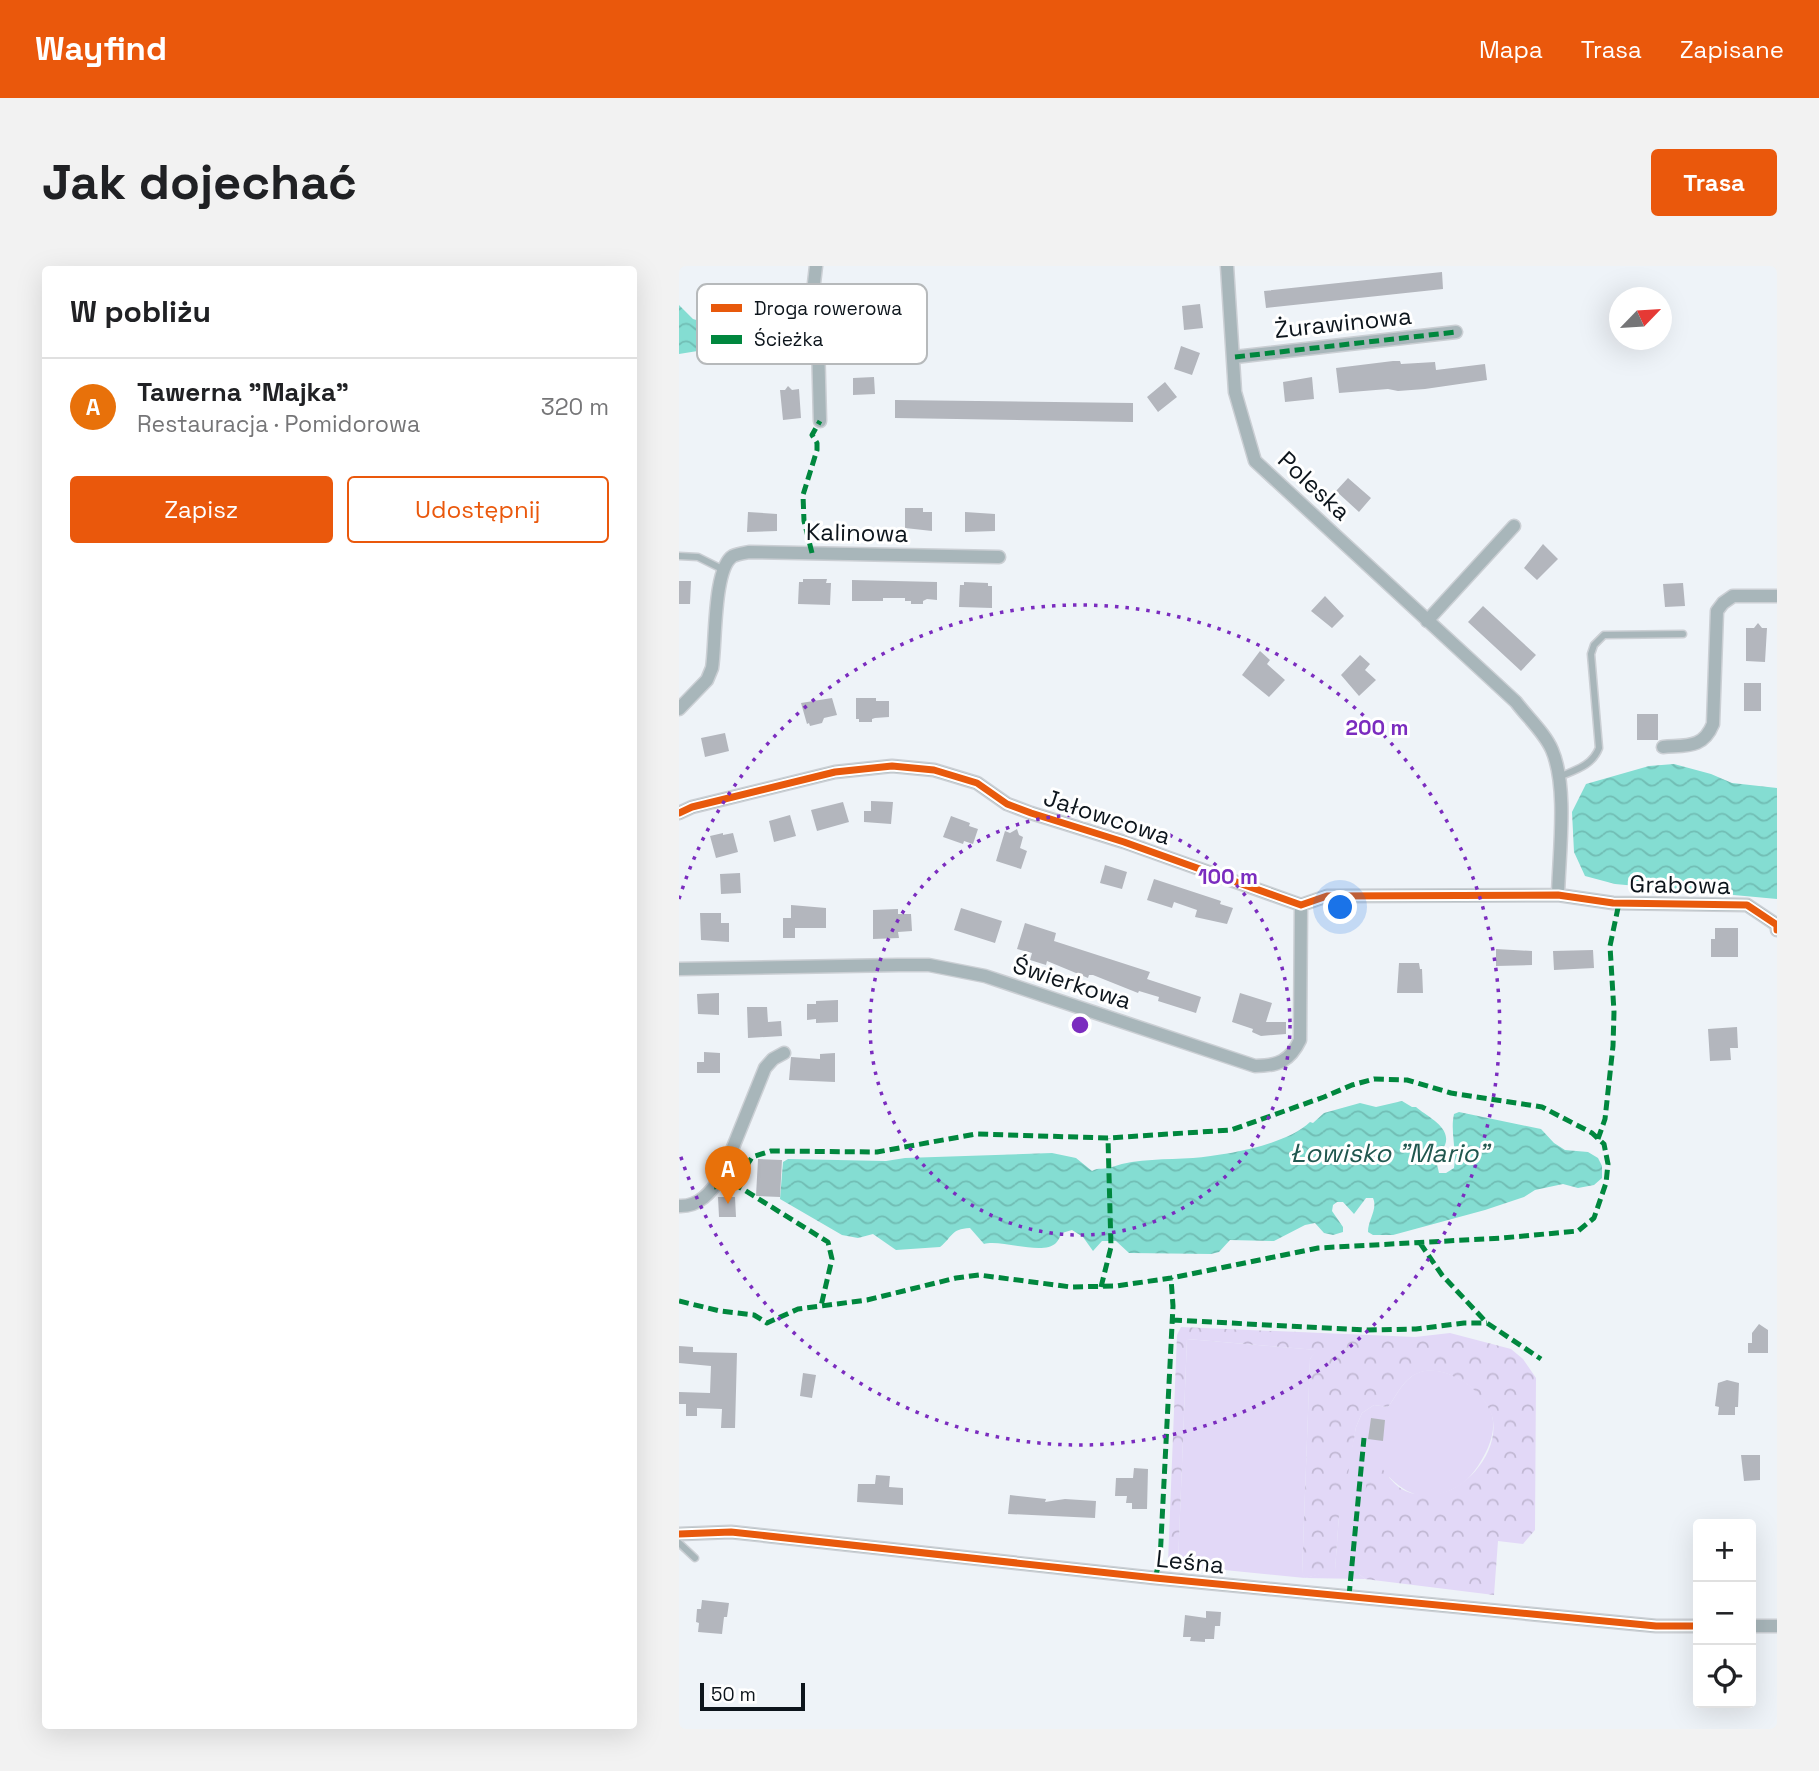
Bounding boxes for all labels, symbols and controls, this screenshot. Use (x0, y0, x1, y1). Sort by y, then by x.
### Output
text: Wayfind (35, 28, 167, 70)
text: Mapa (1479, 34, 1543, 65)
text: Trasa (1581, 34, 1642, 65)
text: Zapisane (1680, 34, 1784, 65)
button: Trasa (1651, 149, 1777, 216)
text: Jak dojechać (42, 151, 357, 213)
legend (697, 284, 927, 364)
north arrow (1609, 287, 1672, 350)
text: W pobliżu (70, 292, 211, 331)
text: Droga rowerowa (754, 296, 902, 321)
street label: Żurawinowa (1273, 300, 1413, 345)
text: Ścieżka (754, 327, 823, 352)
text: Tawerna "Majka" (137, 375, 349, 409)
text: A (86, 392, 100, 422)
text: 320 m (541, 392, 609, 422)
text: Restauracja · Pomidorowa (137, 409, 420, 439)
street label: Poleska (1272, 444, 1357, 527)
button: Zapisz (70, 476, 333, 543)
button: Udostępnij (347, 476, 609, 543)
street label: Kalinowa (806, 516, 909, 549)
text: 200 m (1346, 714, 1408, 741)
street label: Jałowcowa (1040, 781, 1175, 852)
text: 100 m (1198, 863, 1258, 890)
street label: Grabowa (1629, 868, 1731, 901)
your location (1323, 890, 1357, 924)
street label: Świerkowa (1009, 949, 1136, 1016)
centre of rings (1068, 1013, 1092, 1037)
water label: Łowisko "Mario" (1289, 1136, 1492, 1170)
pin: A (705, 1146, 751, 1204)
map controls (1693, 1519, 1756, 1708)
button: + (1693, 1519, 1756, 1582)
street label: Leśna (1154, 1543, 1226, 1581)
button: − (1693, 1582, 1756, 1645)
button: locate (1693, 1645, 1756, 1708)
scale bar (700, 1680, 805, 1712)
text: 50 m (711, 1682, 756, 1707)

